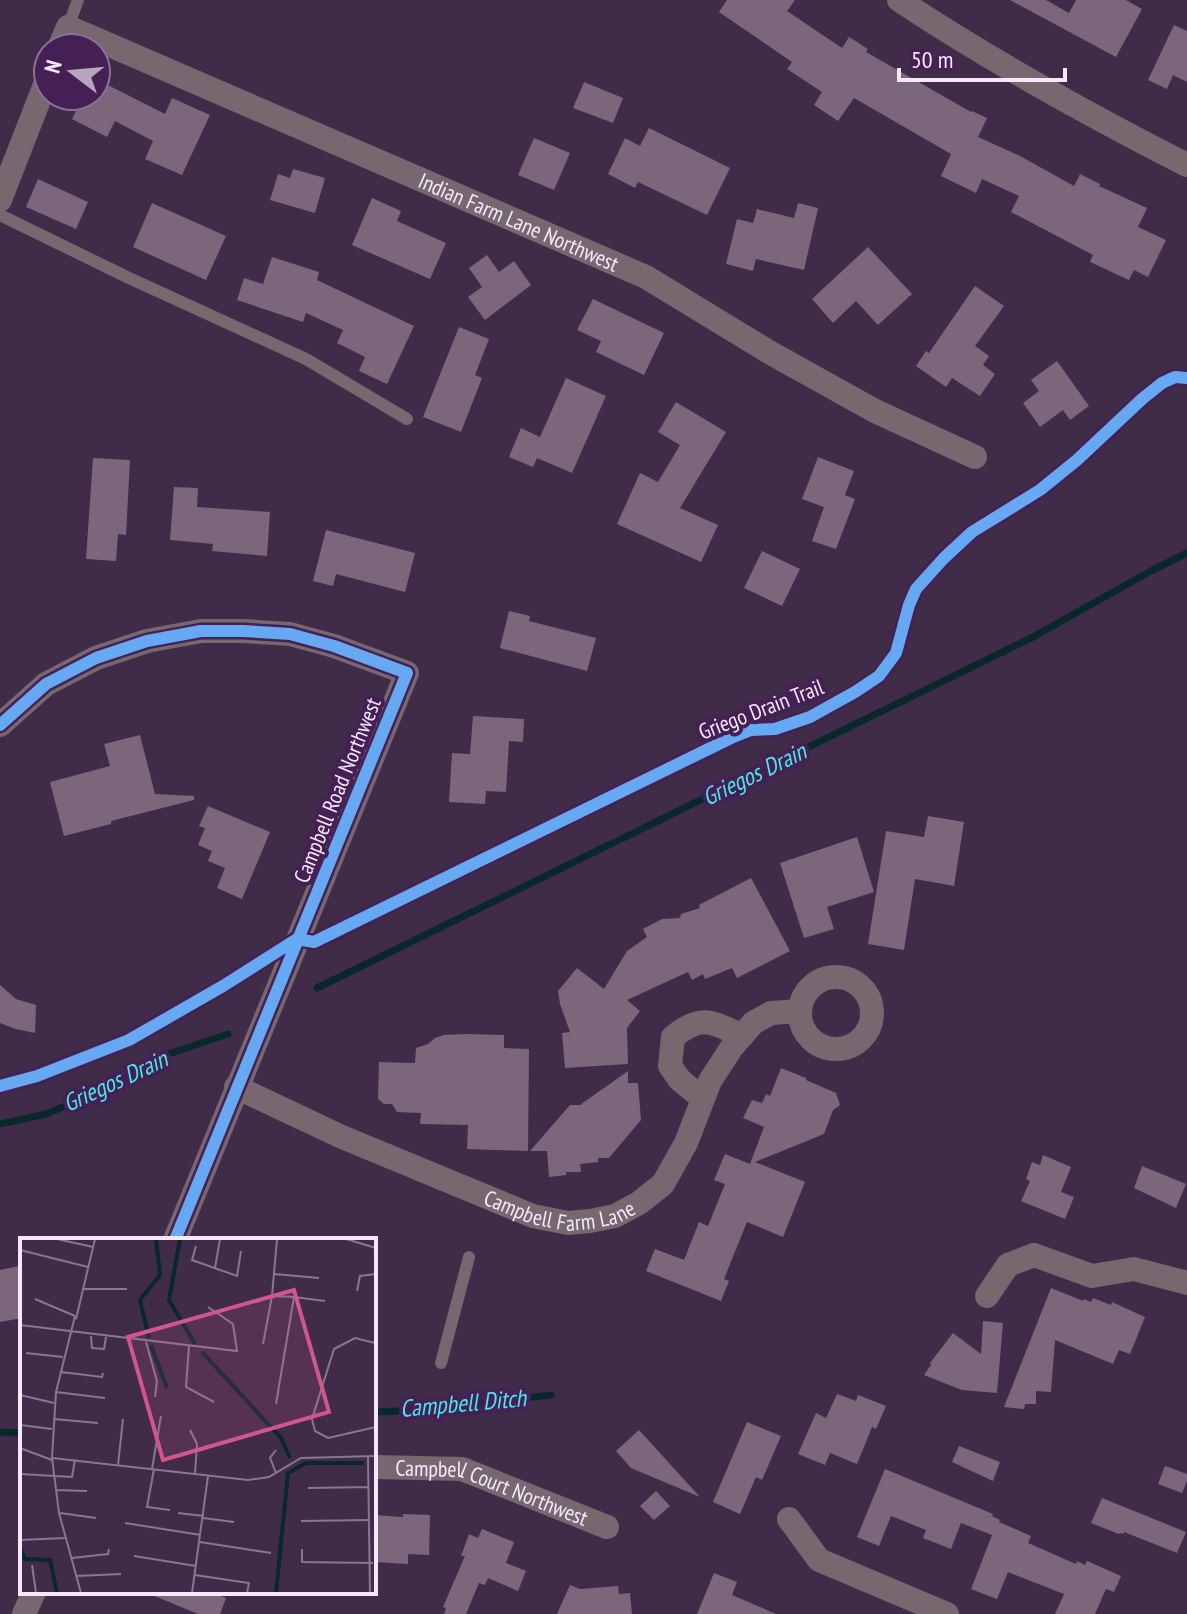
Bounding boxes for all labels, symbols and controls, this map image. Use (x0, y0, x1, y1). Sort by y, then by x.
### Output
north arrow (32, 32, 112, 112)
scale bar (899, 32, 1065, 82)
text: 50 m (911, 44, 953, 75)
text: N (38, 57, 68, 76)
street label: Indian Farm Lane Northwest (414, 166, 623, 278)
street label: Griego Drain Trail (694, 672, 828, 746)
street label: Campbell Road Northwest (287, 693, 387, 887)
water label: Griegos Drain (697, 735, 812, 812)
water label: Griegos Drain (58, 1043, 174, 1119)
street label: Campbell Farm Lane (480, 1183, 640, 1237)
inset map (20, 1238, 376, 1594)
water label: Campbell Ditch (399, 1382, 529, 1424)
street label: Campbell Court Northwest (395, 1453, 592, 1532)

